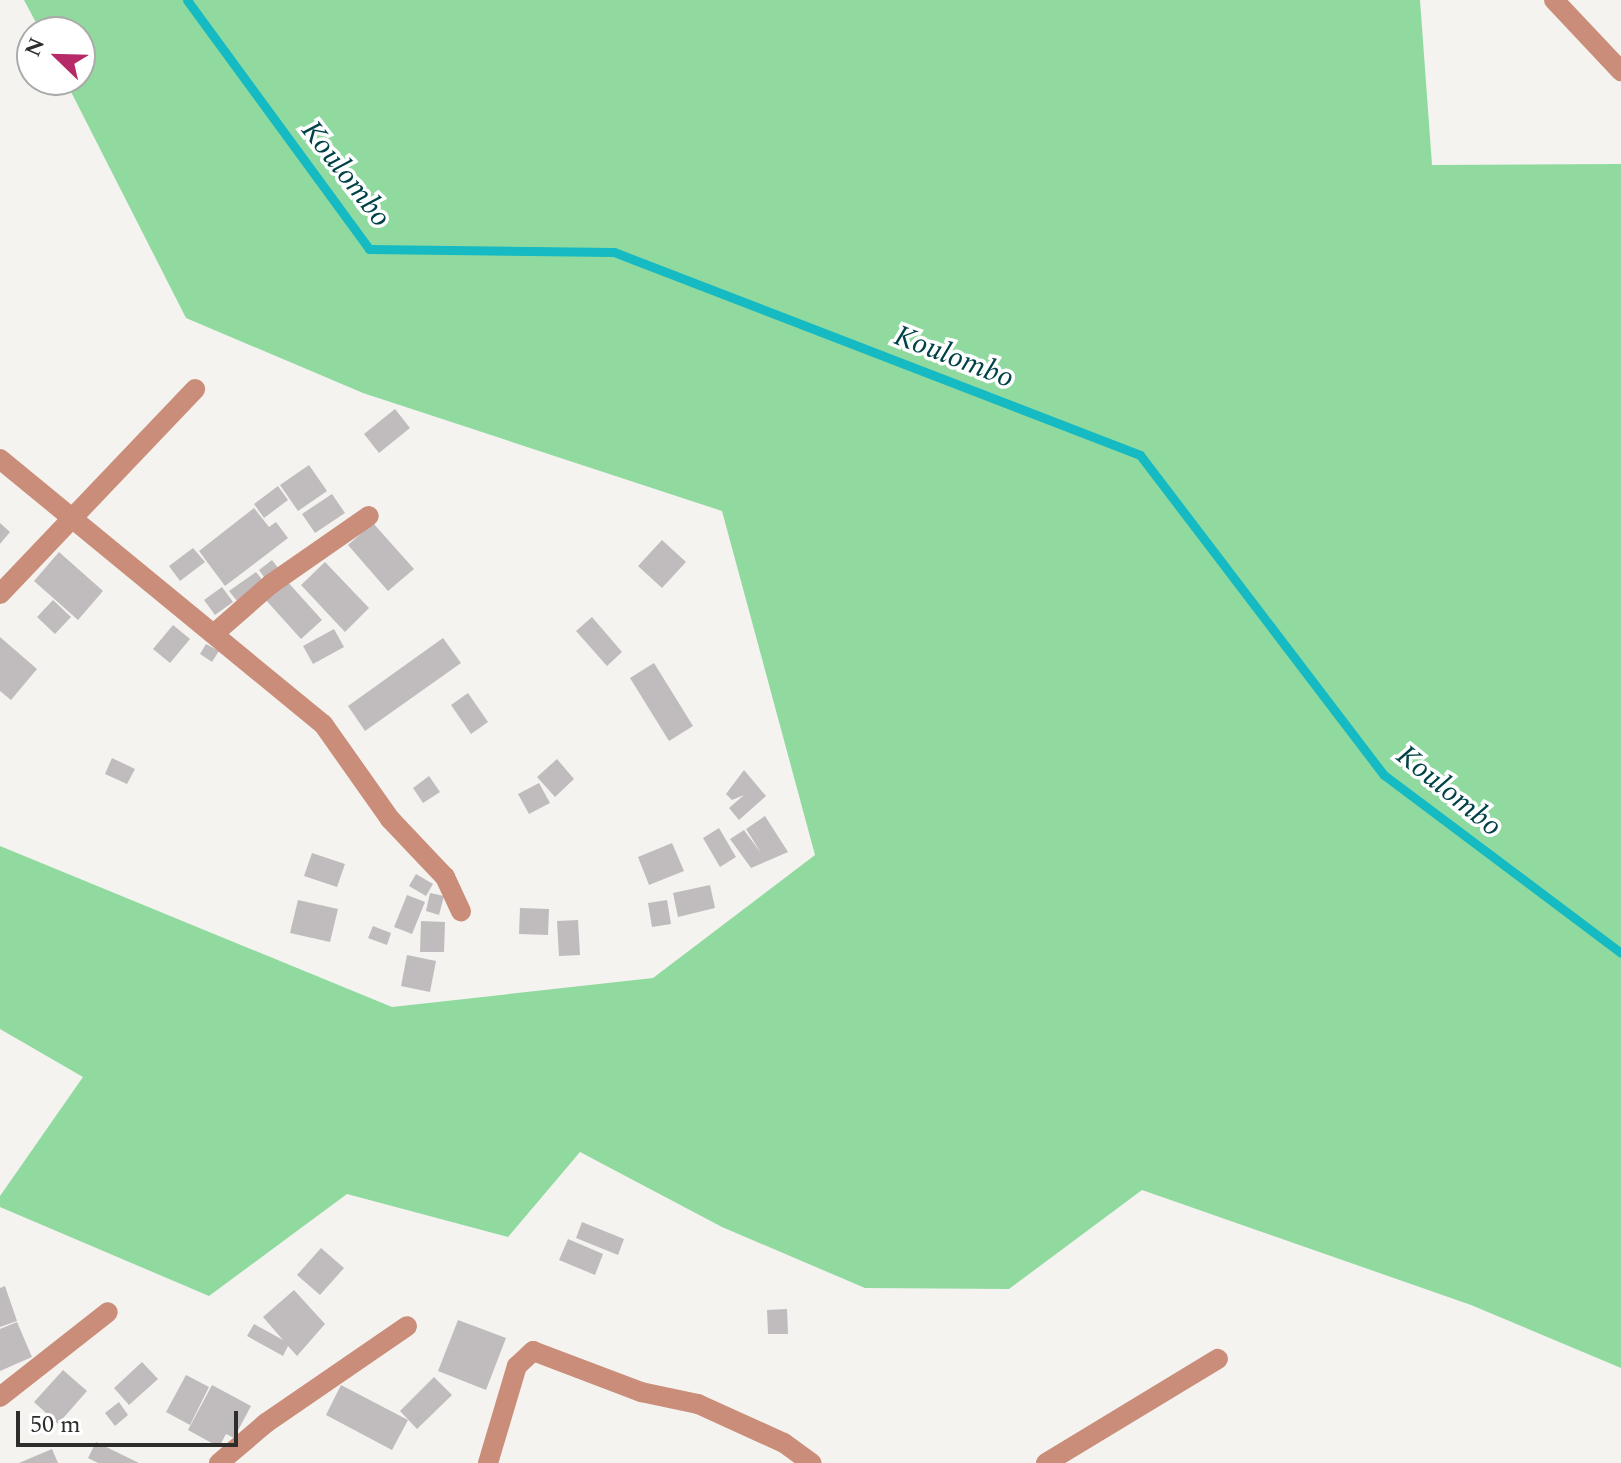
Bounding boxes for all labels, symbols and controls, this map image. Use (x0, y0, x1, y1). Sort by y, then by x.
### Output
north arrow (16, 16, 96, 96)
text: N (17, 33, 54, 62)
water label: Koulombo (293, 113, 399, 235)
water label: Koulombo (889, 318, 1019, 396)
water label: Koulombo (1389, 738, 1509, 844)
scale bar (20, 1395, 242, 1445)
text: 50 m (30, 1407, 81, 1443)

